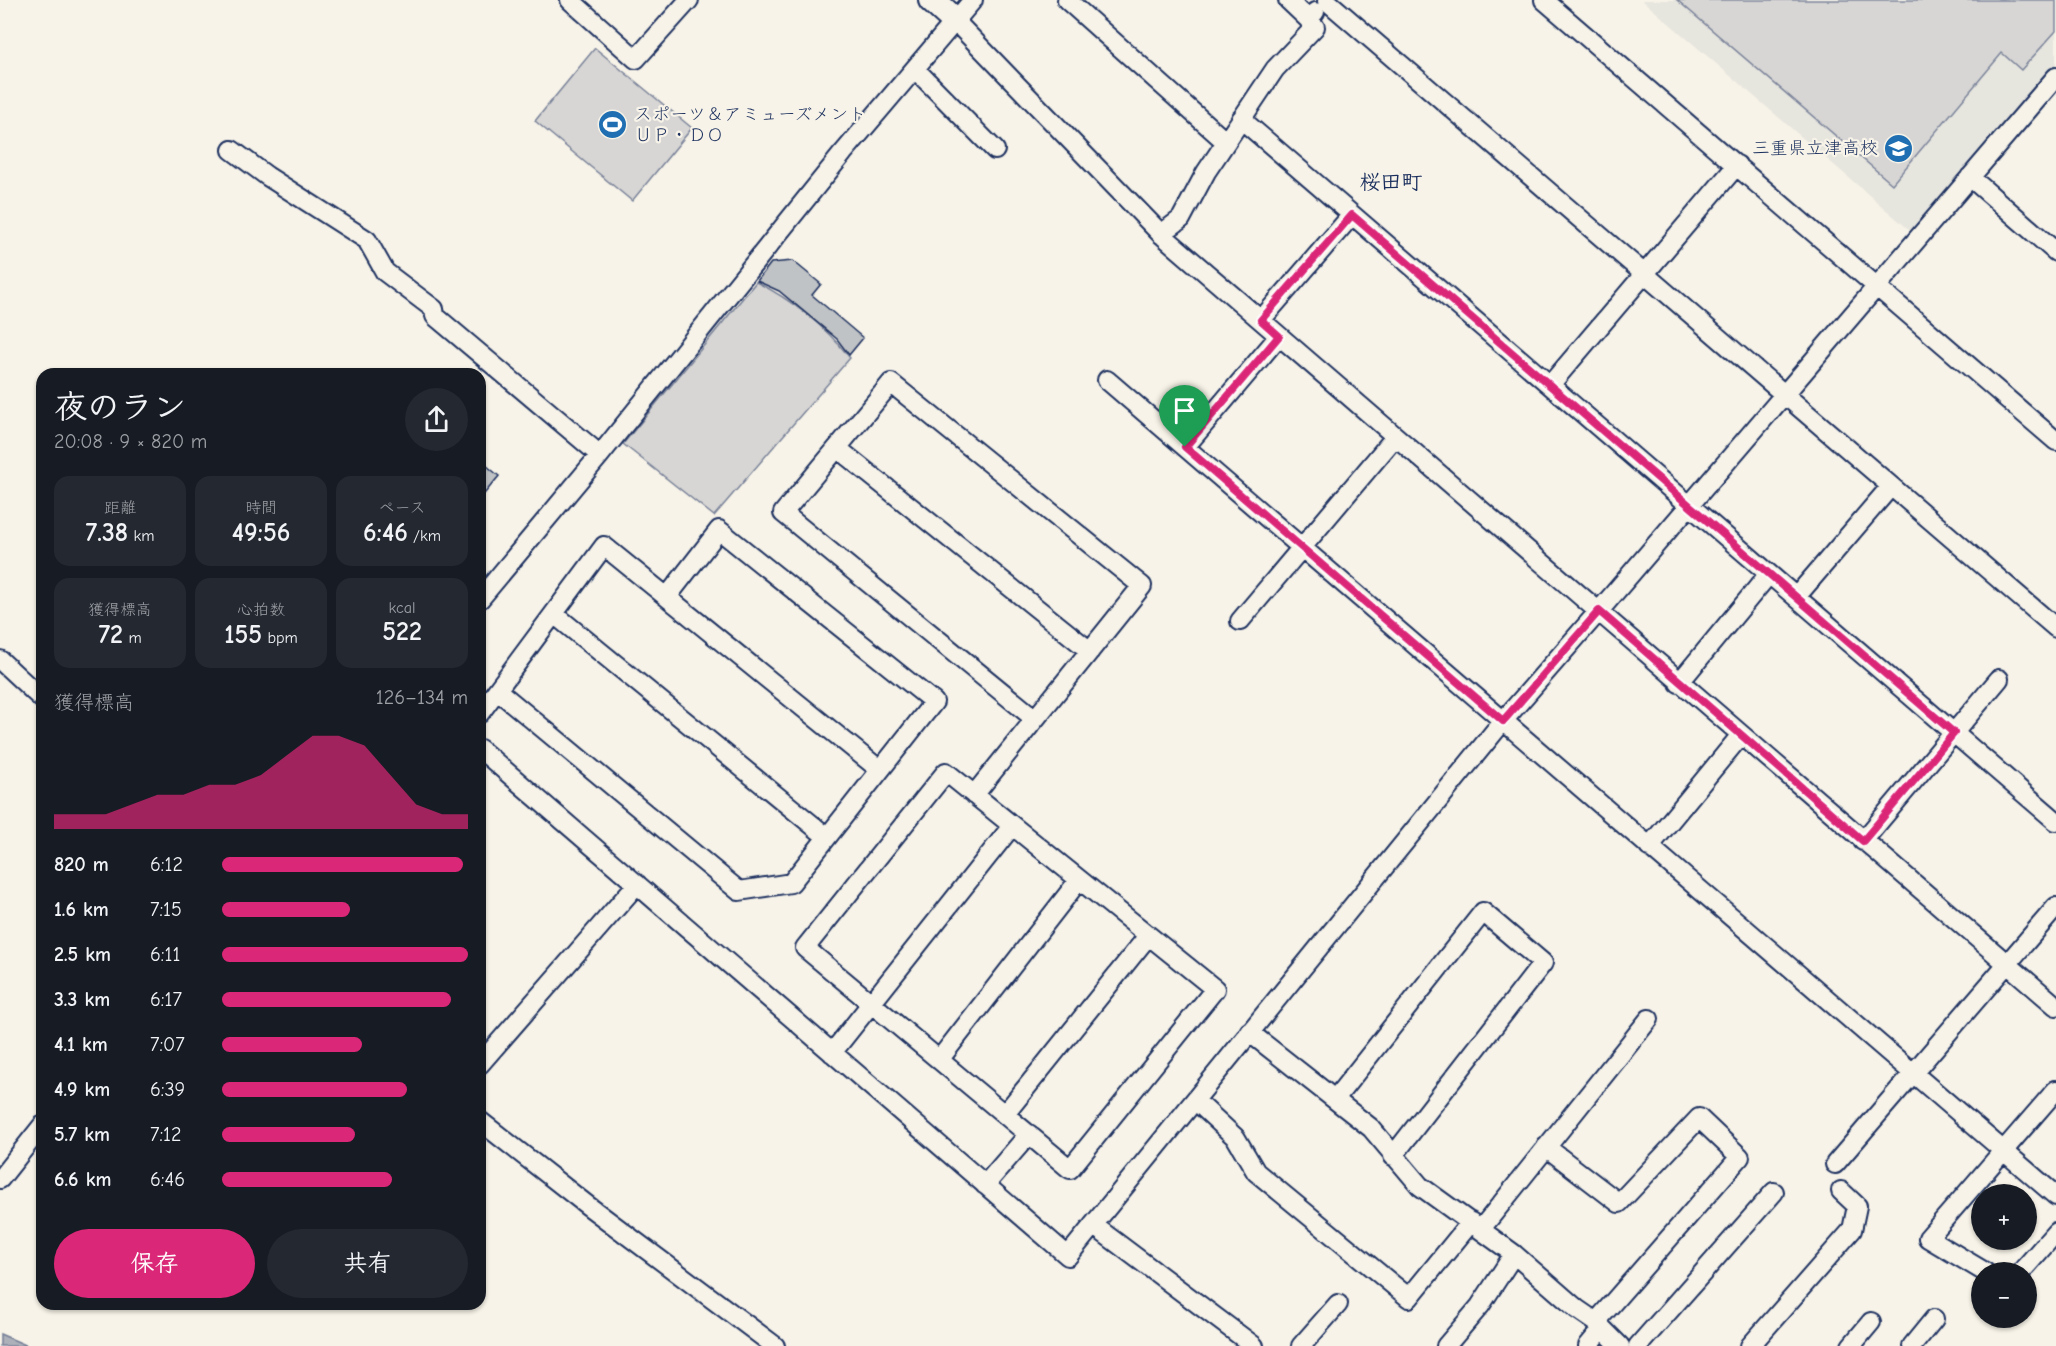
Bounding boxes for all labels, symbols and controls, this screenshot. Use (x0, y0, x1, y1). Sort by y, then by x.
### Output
place label: スポーツ＆アミューズメント ＵＰ・ＤＯ (634, 104, 866, 146)
sports icon: スポーツ＆アミューズメント ＵＰ・ＤＯ (597, 108, 629, 140)
school or university icon: 三重県立津高校 (1883, 132, 1915, 164)
place label: 三重県立津高校 (1752, 138, 1878, 159)
district label: 桜田町 (1360, 170, 1423, 194)
pin (1159, 385, 1210, 447)
text: 夜のラン (54, 388, 186, 426)
button: share (405, 388, 468, 451)
icon: arrive (1168, 394, 1201, 427)
text: 20:08 · 9 × 820 m (54, 430, 207, 453)
text: 距離 (104, 499, 136, 517)
text: 時間 (245, 499, 277, 517)
text: ペース (378, 499, 426, 517)
text: 7.38 (86, 518, 128, 548)
text: 49:56 (232, 518, 290, 548)
text: 6:46 (363, 518, 408, 548)
text: km (128, 527, 154, 545)
text: /km (408, 527, 441, 545)
text: kcal (389, 599, 415, 617)
text: 獲得標高 (88, 601, 152, 619)
text: 心拍数 (237, 601, 285, 619)
text: 522 (382, 617, 422, 647)
text: 72 (98, 620, 123, 650)
text: 155 (224, 620, 262, 650)
text: m (123, 629, 142, 647)
text: bpm (262, 629, 298, 647)
text: 126–134 m (376, 686, 468, 709)
text: 獲得標高 (54, 691, 134, 714)
text: 820 m (54, 853, 109, 876)
text: 6:12 (150, 853, 183, 876)
text: 1.6 km (54, 898, 109, 921)
text: 7:15 (150, 898, 182, 921)
text: 2.5 km (54, 943, 111, 966)
text: 6:11 (150, 943, 180, 966)
text: 3.3 km (54, 988, 110, 1011)
text: 6:17 (150, 988, 182, 1011)
text: 4.1 km (54, 1033, 108, 1056)
text: 7:07 (150, 1033, 185, 1056)
text: 4.9 km (54, 1078, 110, 1101)
text: 6:39 (150, 1078, 185, 1101)
text: 5.7 km (54, 1123, 110, 1146)
text: 7:12 (150, 1123, 181, 1146)
text: 6.6 km (54, 1168, 111, 1191)
text: 6:46 (150, 1168, 185, 1191)
map controls (1971, 1184, 2037, 1328)
button: + (1971, 1184, 2037, 1250)
button: 保存 (54, 1229, 255, 1298)
button: 共有 (267, 1229, 468, 1298)
button: − (1971, 1262, 2037, 1328)

